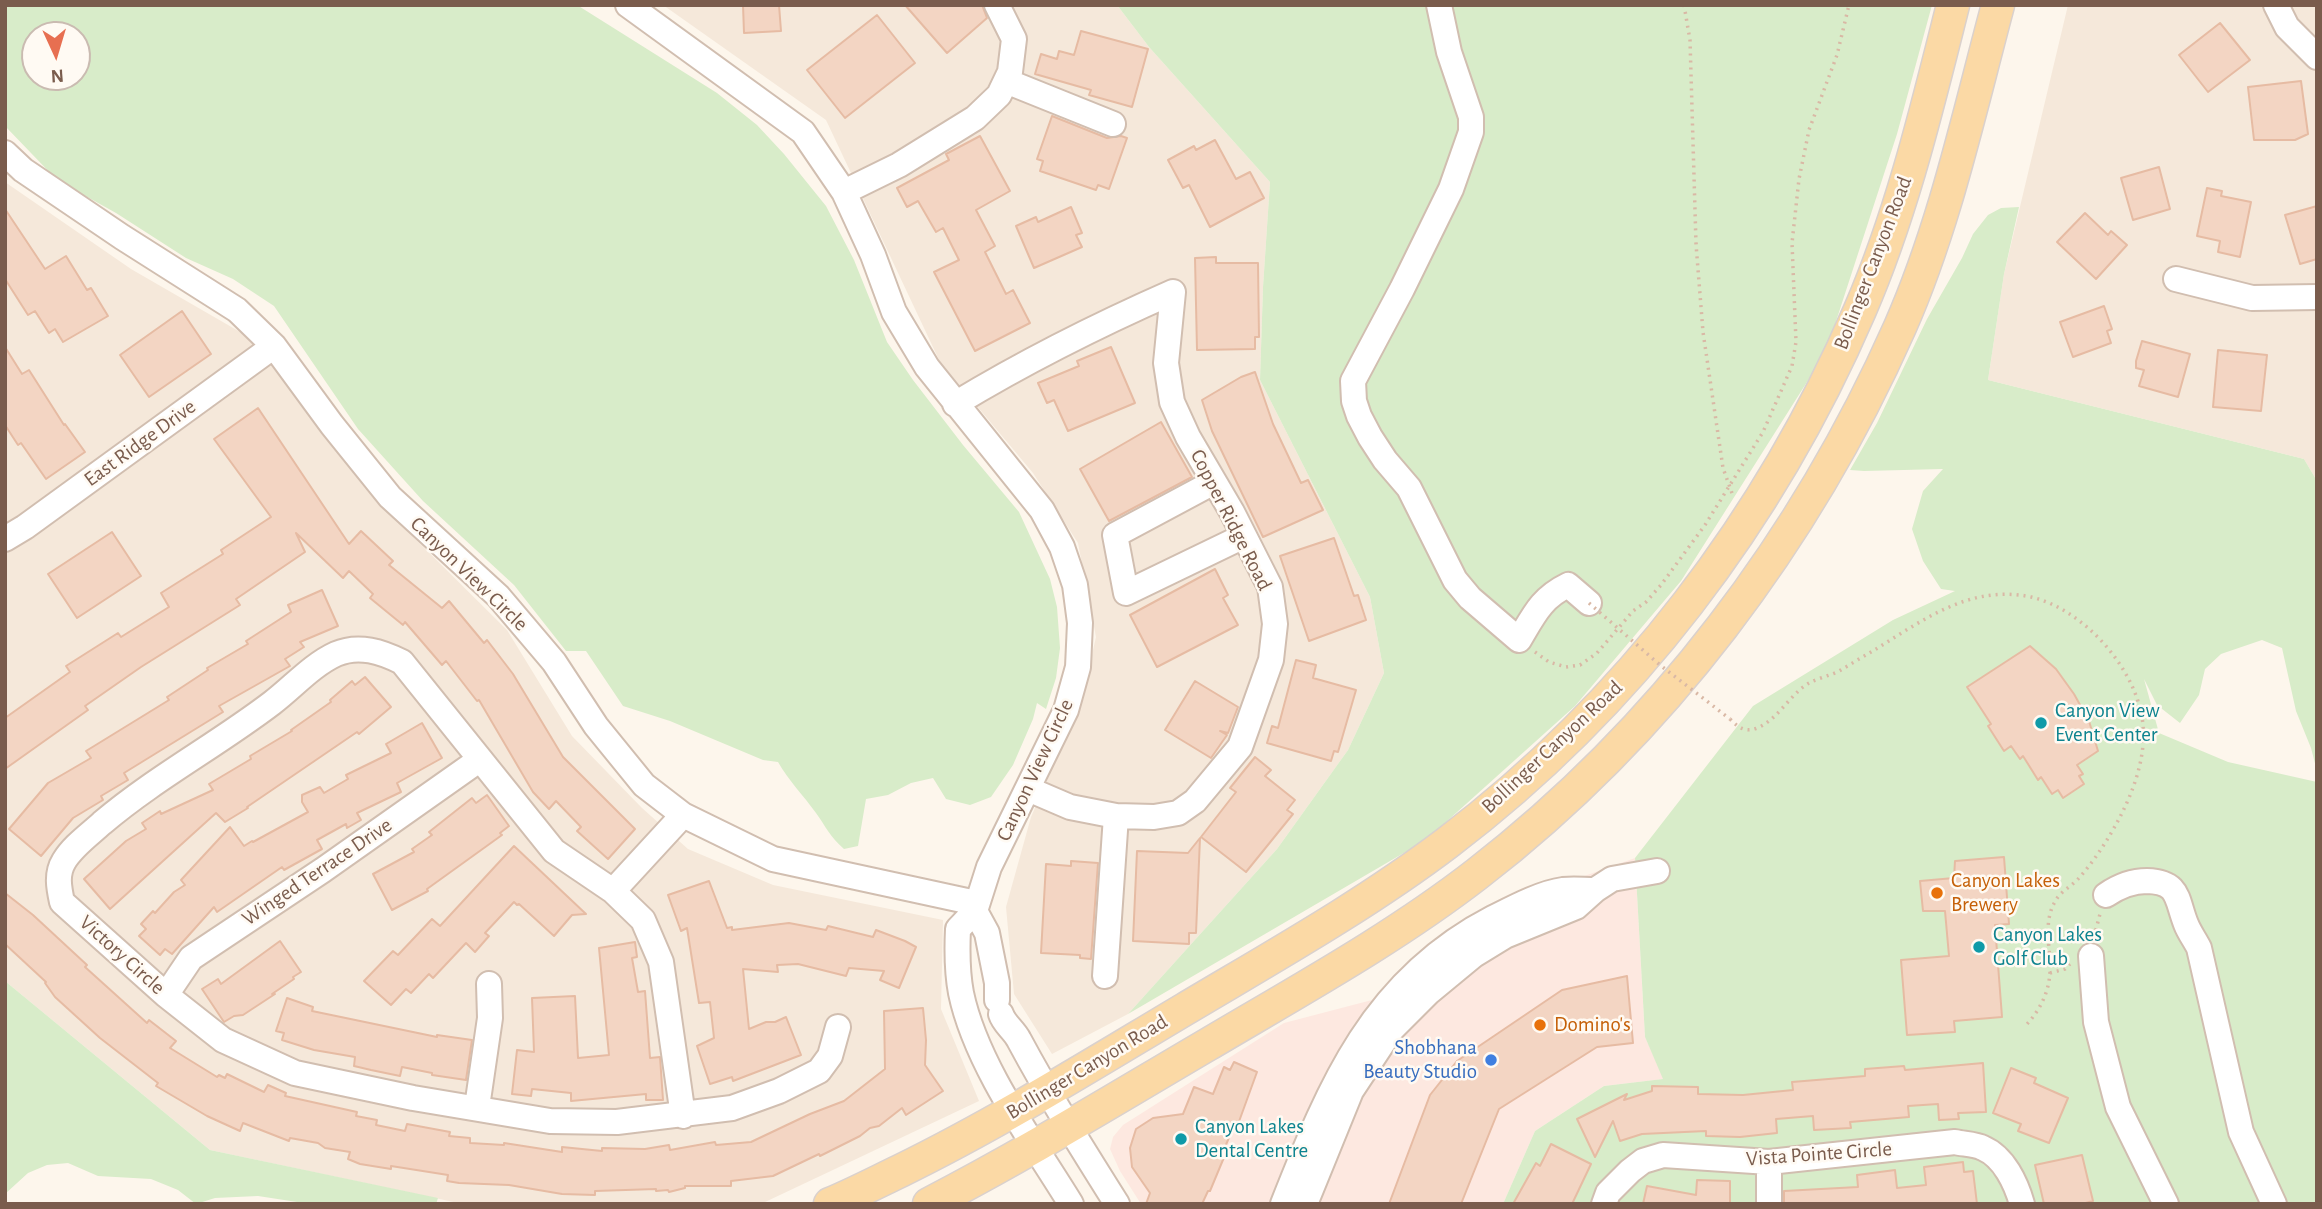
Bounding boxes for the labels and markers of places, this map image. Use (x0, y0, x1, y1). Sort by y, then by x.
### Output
place label: Canyon View Event Center (2055, 698, 2160, 748)
marker: Canyon View Event Center (2033, 715, 2049, 731)
place label: Canyon Lakes Brewery (1951, 868, 2060, 918)
marker: Canyon Lakes Brewery (1929, 885, 1945, 901)
place label: Canyon Lakes Golf Club (1993, 922, 2102, 972)
marker: Canyon Lakes Golf Club (1971, 939, 1987, 955)
place label: Domino's (1554, 1012, 1631, 1038)
marker: Domino's (1532, 1017, 1548, 1033)
place label: Shobhana Beauty Studio (1363, 1035, 1477, 1085)
marker: Shobhana Beauty Studio (1483, 1052, 1499, 1068)
place label: Canyon Lakes Dental Centre (1195, 1114, 1308, 1164)
marker: Canyon Lakes Dental Centre (1173, 1131, 1189, 1147)

